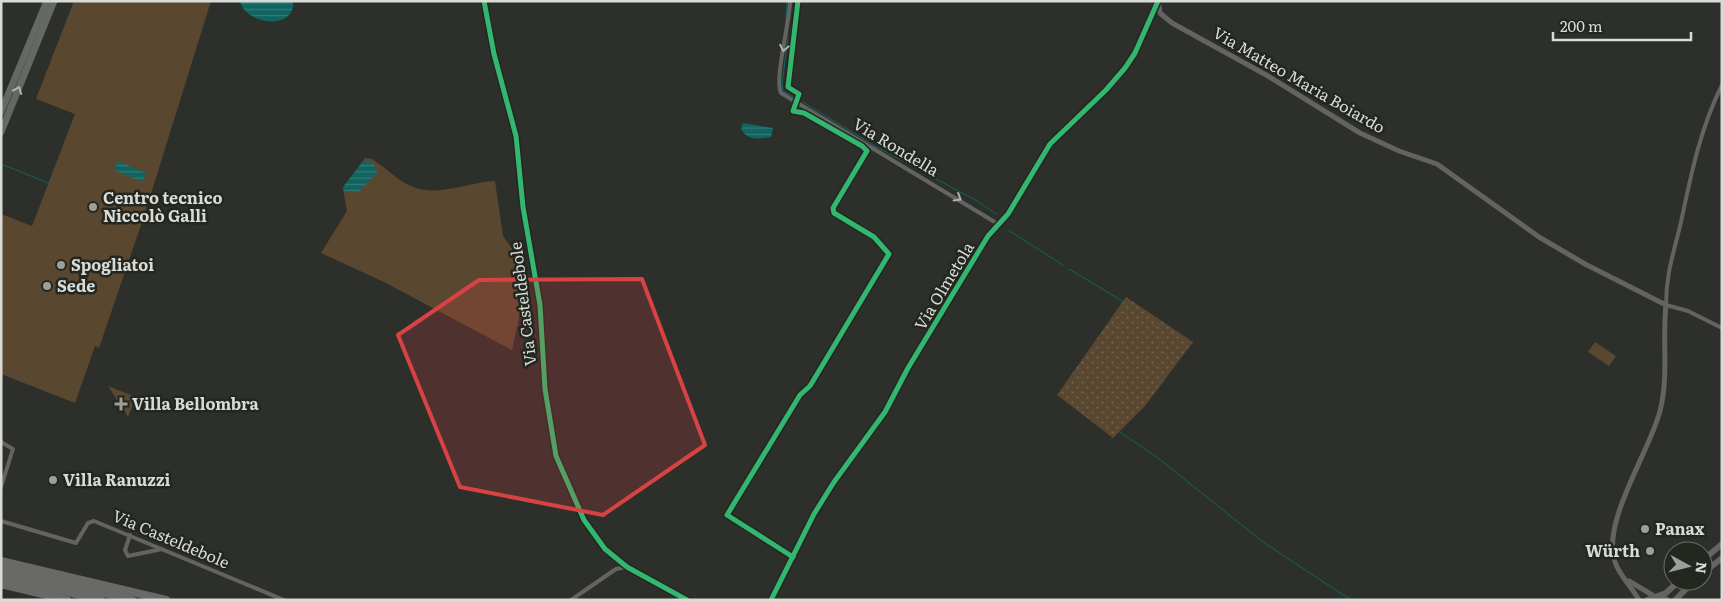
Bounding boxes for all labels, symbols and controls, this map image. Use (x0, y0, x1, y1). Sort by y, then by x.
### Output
scale bar (1553, 10, 1690, 42)
text: 200 m (1560, 14, 1603, 37)
street label: Via Matteo Maria Boiardo (1209, 20, 1390, 138)
one-way arrow (780, 43, 790, 52)
one-way arrow (12, 86, 23, 95)
street label: Via Rondella (849, 111, 944, 182)
place label: Centro tecnico Niccolò Galli (103, 185, 222, 227)
one-way arrow (953, 192, 962, 202)
marker: Centro tecnico Niccolò Galli (87, 201, 99, 213)
street label: Via Olmetola (907, 237, 979, 334)
street label: Via Casteldebole (502, 241, 542, 368)
place label: Spogliatoi (71, 252, 154, 276)
marker: Spogliatoi (55, 259, 67, 271)
place label: Sede (57, 273, 95, 297)
marker: Sede (41, 280, 53, 292)
place label: Villa Bellombra (132, 391, 260, 415)
marker: Villa Bellombra (114, 397, 128, 411)
place label: Villa Ranuzzi (63, 467, 170, 491)
marker: Villa Ranuzzi (47, 474, 59, 486)
street label: Via Casteldebole (109, 503, 234, 574)
place label: Panax (1655, 516, 1705, 540)
marker: Panax (1639, 523, 1651, 535)
place label: Würth (1585, 538, 1640, 562)
north arrow (1663, 541, 1713, 591)
marker: Würth (1644, 545, 1656, 557)
text: N (1691, 561, 1713, 575)

